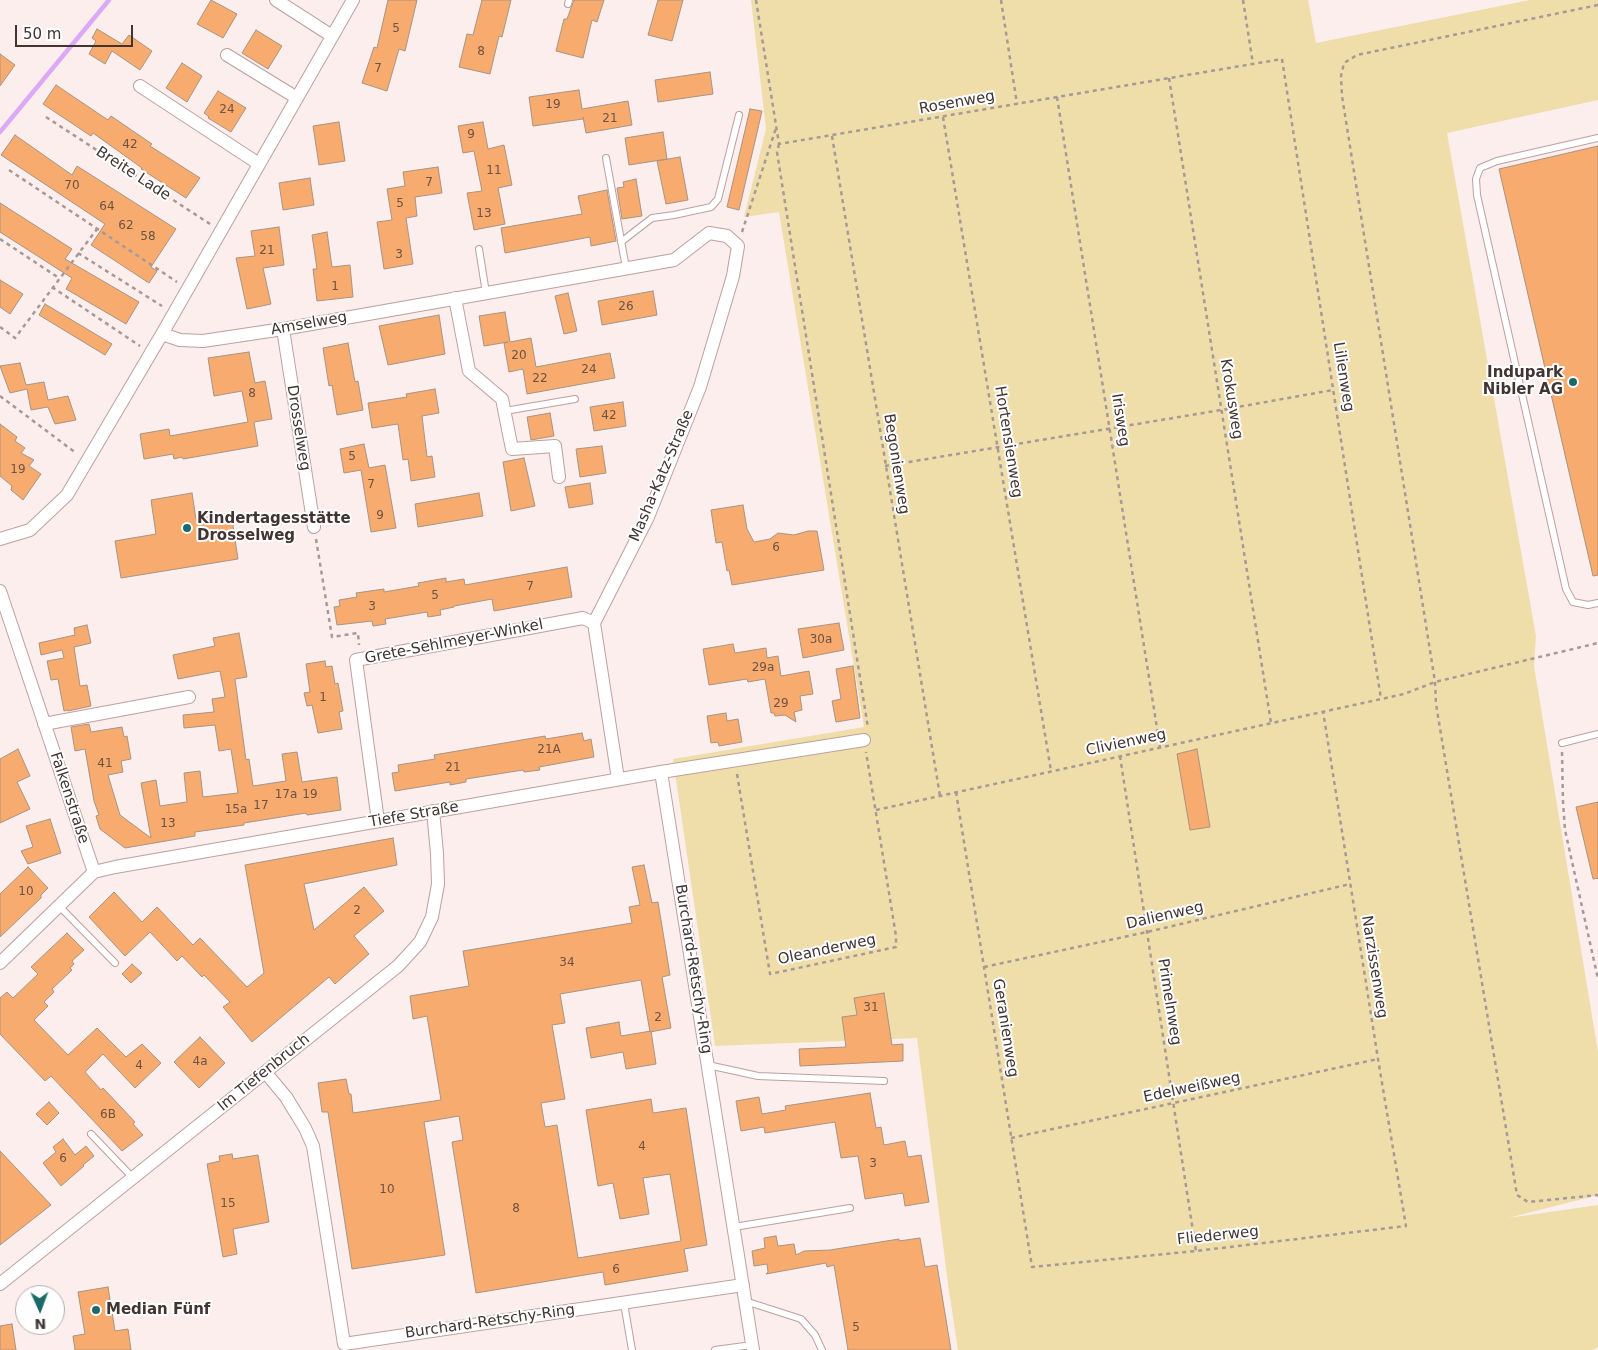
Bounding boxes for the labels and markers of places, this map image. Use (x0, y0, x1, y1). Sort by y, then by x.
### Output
place label: Indupark Nibler AG (1483, 364, 1563, 399)
marker: Indupark Nibler AG (1567, 376, 1579, 388)
place label: Kindertagesstätte Drosselweg (197, 510, 351, 545)
marker: Kindertagesstätte Drosselweg (181, 522, 193, 534)
place label: Median Fünf (106, 1301, 210, 1319)
marker: Median Fünf (90, 1304, 102, 1316)

